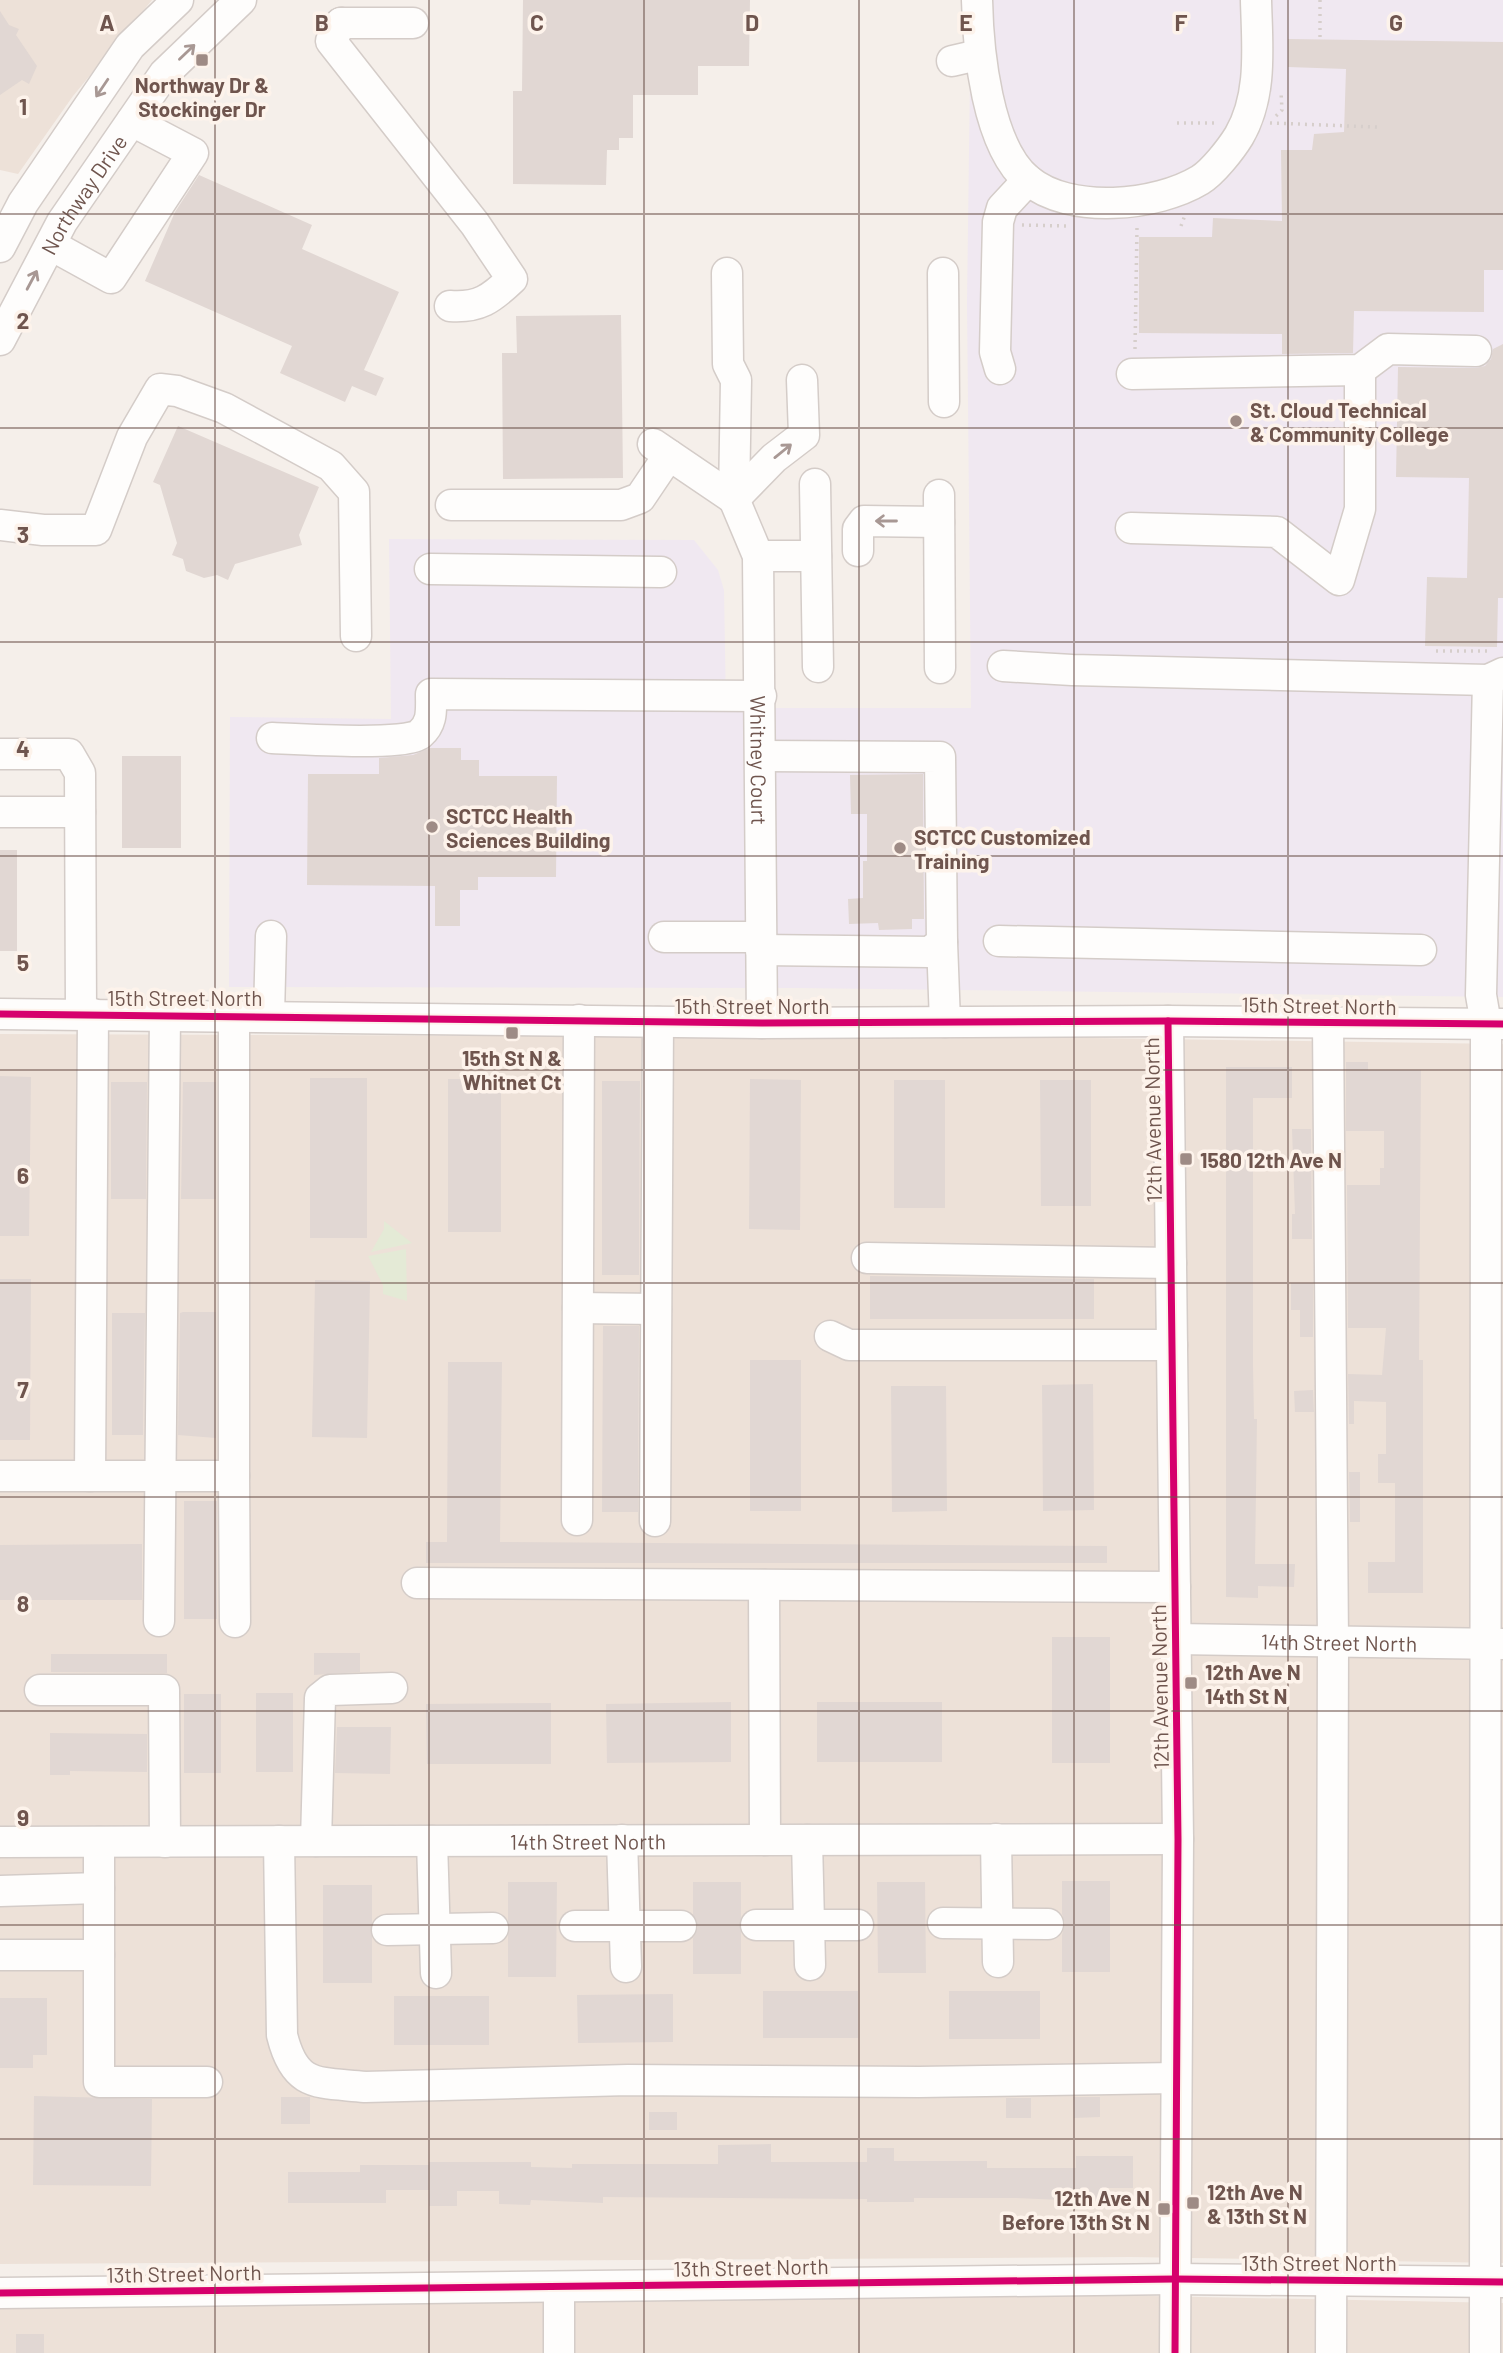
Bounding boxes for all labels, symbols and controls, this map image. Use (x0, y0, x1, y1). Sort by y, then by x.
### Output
text: A (99, 8, 115, 36)
text: B (315, 8, 329, 36)
text: C (530, 8, 544, 36)
text: D (745, 8, 759, 36)
text: E (959, 8, 973, 36)
text: F (1175, 8, 1188, 36)
text: G (1389, 8, 1403, 36)
one-way arrow (178, 43, 195, 60)
marker: Northway Dr & Stockinger Dr (194, 52, 210, 68)
place label: Northway Dr & Stockinger Dr (135, 72, 269, 121)
one-way arrow (94, 78, 108, 98)
text: 1 (19, 92, 27, 120)
street label: Northway Drive (35, 129, 131, 258)
one-way arrow (26, 270, 39, 291)
text: 2 (17, 306, 29, 334)
place label: St. Cloud Technical & Community College (1250, 397, 1449, 446)
marker: St. Cloud Technical & Community College (1228, 413, 1244, 429)
one-way arrow (773, 444, 791, 459)
one-way arrow (874, 514, 897, 528)
text: 3 (17, 520, 29, 548)
street label: Whitney Court (747, 695, 773, 825)
text: 4 (16, 734, 30, 762)
place label: SCTCC Health Sciences Building (446, 803, 610, 852)
marker: SCTCC Health Sciences Building (424, 819, 440, 835)
place label: SCTCC Customized Training (914, 824, 1091, 873)
marker: SCTCC Customized Training (892, 840, 908, 856)
text: 5 (17, 948, 29, 976)
street label: 15th Street North (107, 985, 263, 1010)
street label: 15th Street North (1241, 991, 1397, 1019)
street label: 15th Street North (674, 993, 830, 1018)
marker: 15th St N & Whitnet Ct (504, 1025, 520, 1041)
street label: 12th Avenue North (1138, 1037, 1166, 1203)
place label: 15th St N & Whitnet Ct (462, 1045, 562, 1094)
place label: 1580 12th Ave N (1200, 1147, 1342, 1172)
marker: 1580 12th Ave N (1178, 1151, 1194, 1167)
text: 6 (17, 1161, 29, 1189)
text: 7 (17, 1375, 29, 1403)
text: 8 (17, 1589, 29, 1617)
street label: 12th Avenue North (1145, 1604, 1173, 1770)
street label: 14th Street North (1261, 1628, 1417, 1655)
place label: 12th Ave N 14th St N (1205, 1659, 1301, 1708)
marker: 12th Ave N 14th St N (1183, 1675, 1199, 1691)
text: 9 (17, 1803, 29, 1831)
street label: 14th Street North (510, 1828, 666, 1853)
place label: 12th Ave N & 13th St N (1207, 2179, 1307, 2228)
place label: 12th Ave N Before 13th St N (1002, 2185, 1150, 2234)
marker: 12th Ave N & 13th St N (1185, 2195, 1201, 2211)
marker: 12th Ave N Before 13th St N (1156, 2201, 1172, 2217)
street label: 13th Street North (1241, 2250, 1397, 2275)
street label: 13th Street North (673, 2253, 829, 2281)
street label: 13th Street North (106, 2259, 262, 2287)

